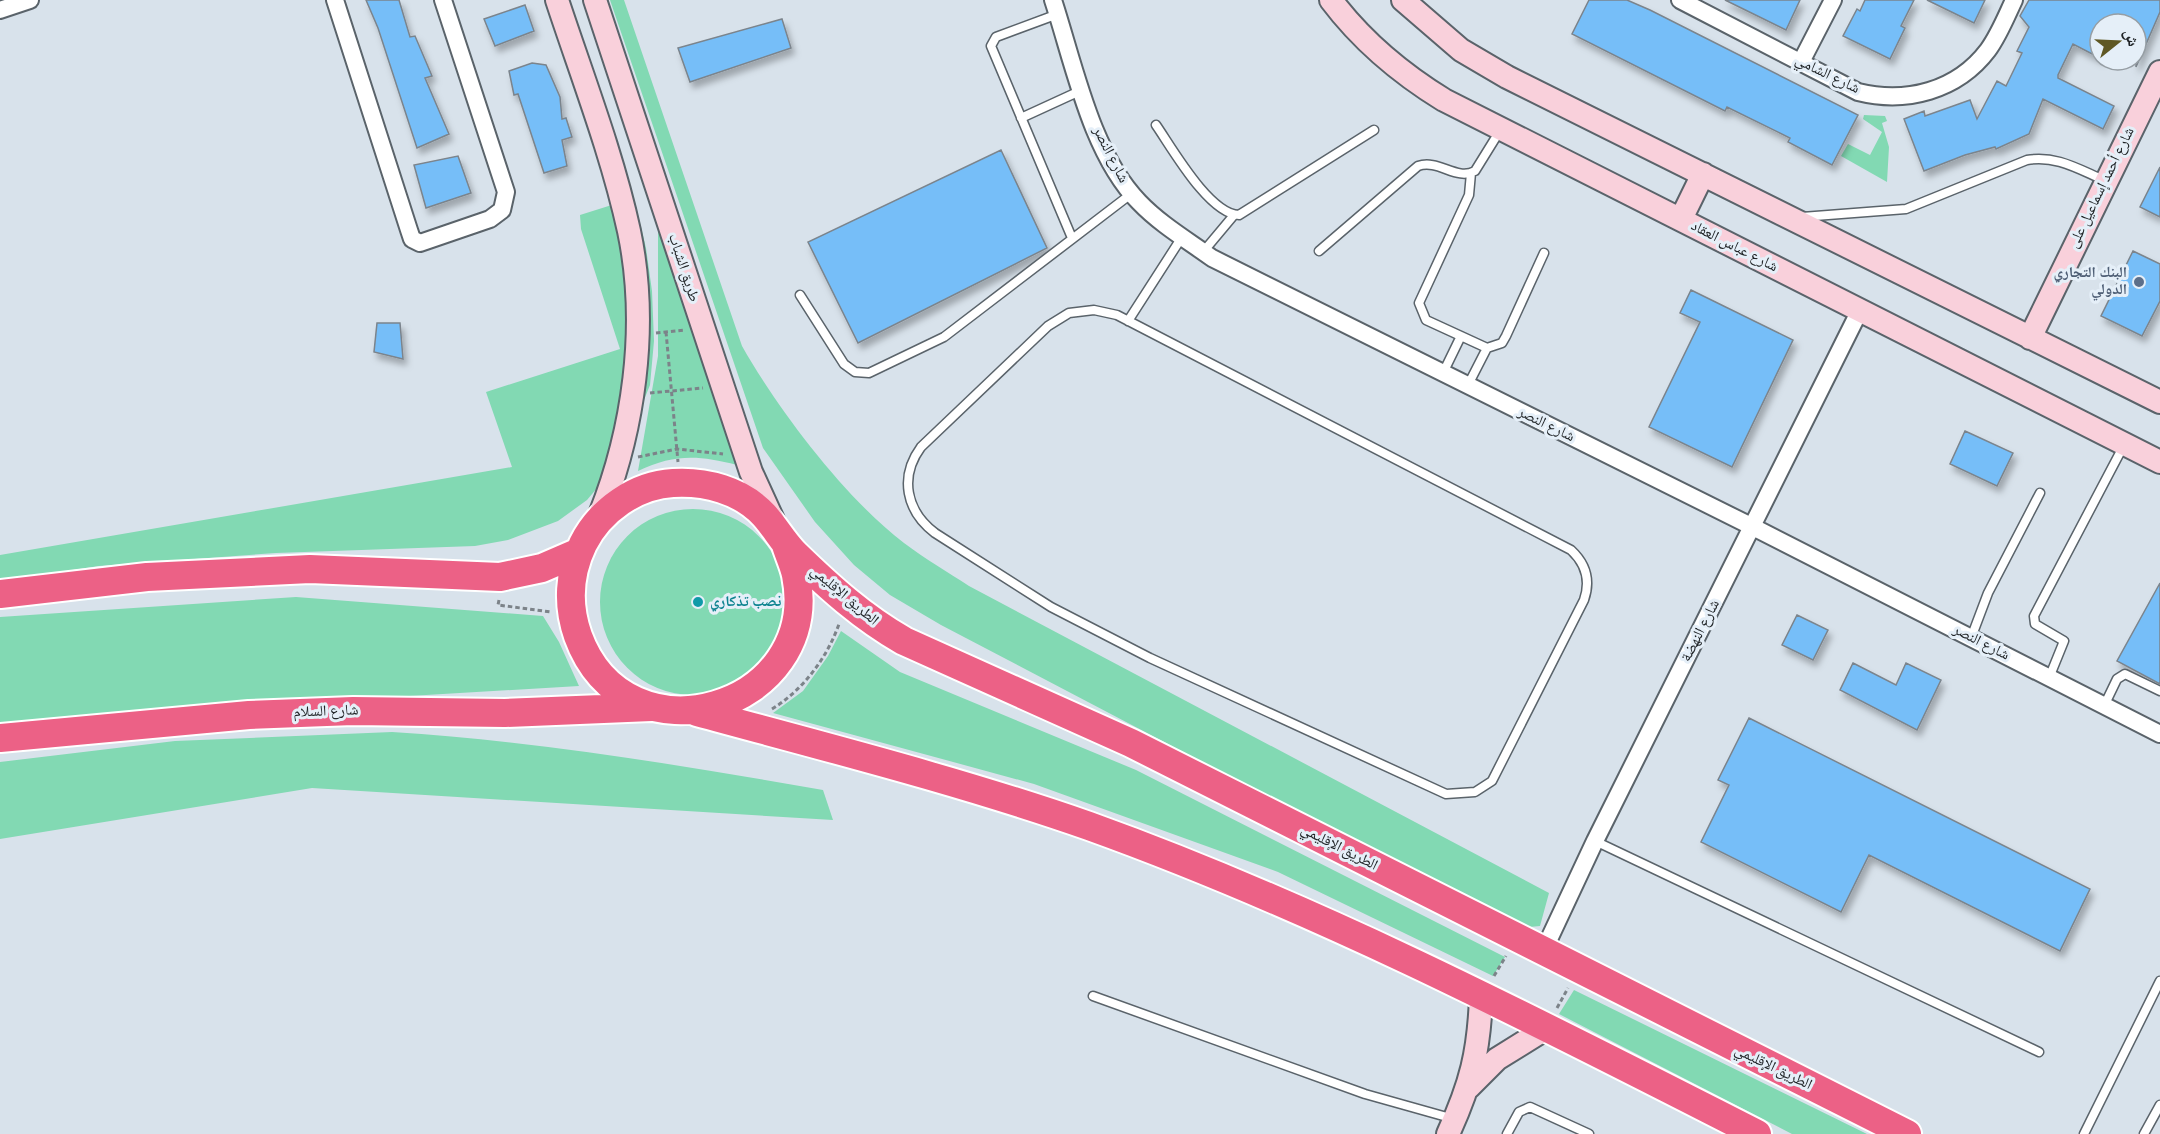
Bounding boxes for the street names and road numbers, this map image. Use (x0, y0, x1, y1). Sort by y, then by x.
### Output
street label: شارع الشامي (1791, 51, 1863, 100)
street label: شارع النصر (1087, 123, 1132, 187)
street label: شارع أحمد إسماعيل على (2064, 124, 2140, 252)
street label: شارع عباس العقاد (1687, 217, 1781, 277)
street label: طريق الشباب (663, 231, 703, 305)
street label: شارع النصر (1514, 403, 1578, 447)
street label: الطريق الإقليمي (805, 562, 882, 631)
street label: شارع النهضة (1677, 597, 1725, 665)
street label: شارع النصر (1949, 620, 2013, 665)
street label: شارع السلام (293, 701, 359, 723)
street label: الطريق الإقليمي (1297, 821, 1381, 876)
street label: الطريق الإقليمي (1731, 1041, 1815, 1096)

